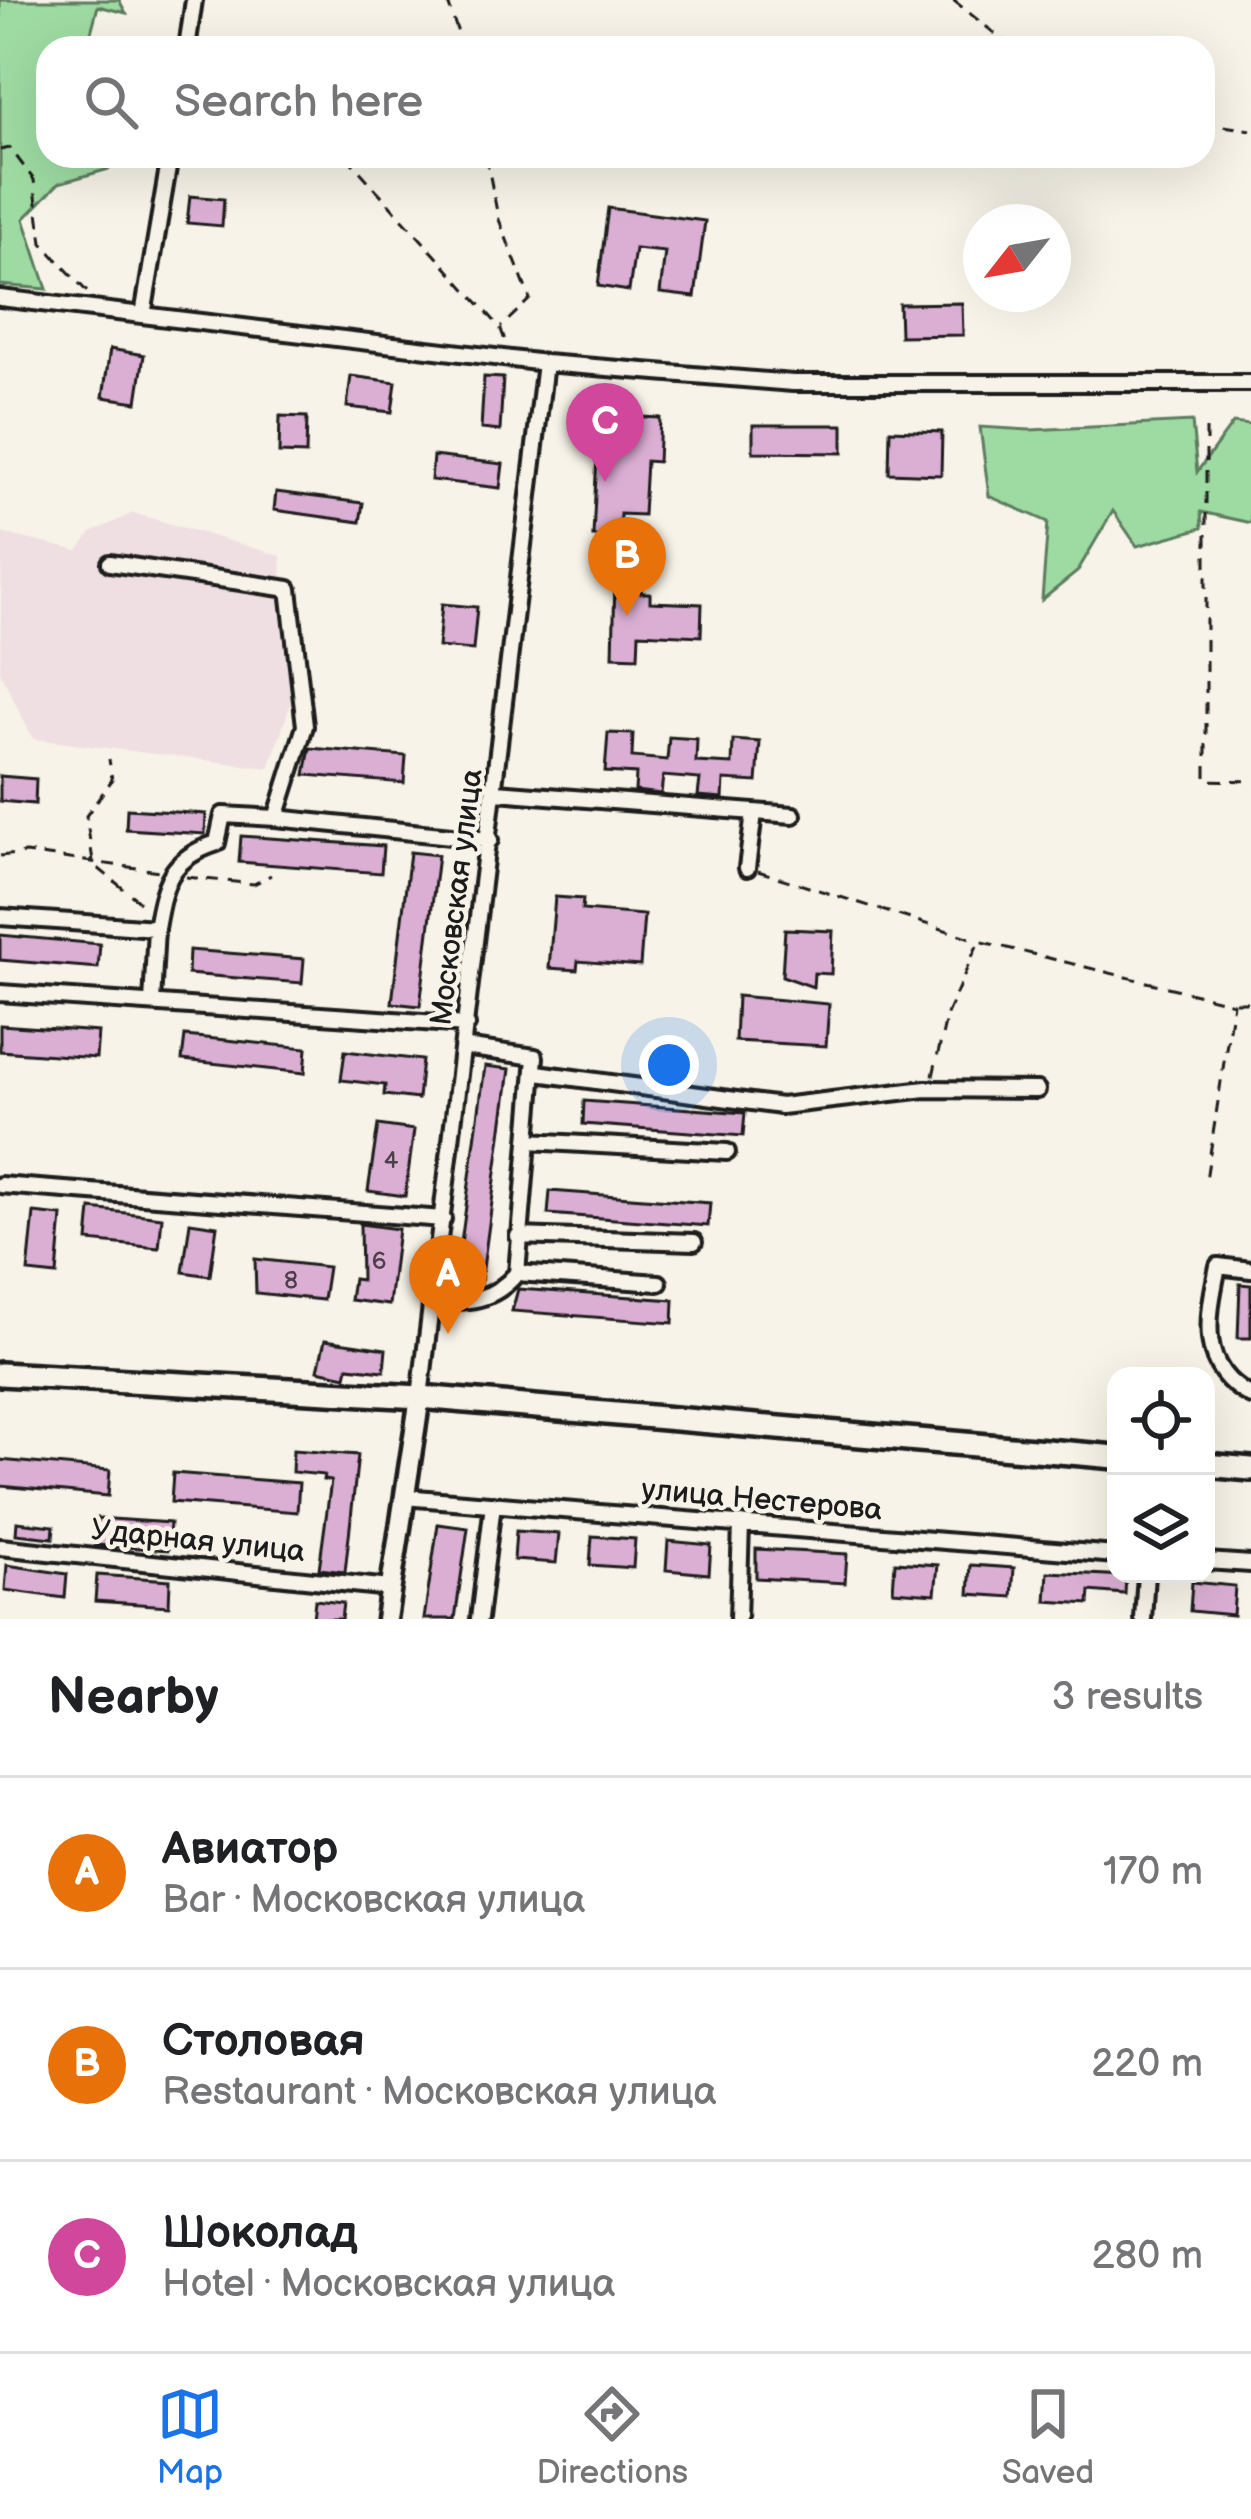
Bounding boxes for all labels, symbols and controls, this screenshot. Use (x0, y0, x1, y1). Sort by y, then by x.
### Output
search box (36, 36, 1215, 168)
icon: search (78, 69, 144, 135)
text: Search here (174, 75, 423, 130)
north arrow (963, 204, 1071, 312)
pin: C (566, 383, 644, 482)
pin: B (588, 517, 666, 616)
street label: Московская улица (423, 767, 491, 1027)
your location (639, 1035, 699, 1095)
house number: 4 (384, 1146, 399, 1175)
pin: A (409, 1235, 487, 1334)
house number: 6 (372, 1247, 386, 1276)
house number: 8 (284, 1266, 298, 1295)
map controls (1107, 1367, 1215, 1583)
button: locate (1107, 1367, 1215, 1475)
street label: улица Нестерова (640, 1472, 884, 1528)
button: layers (1107, 1475, 1215, 1583)
street label: Ударная улица (89, 1512, 307, 1570)
text: Nearby (48, 1667, 219, 1728)
text: 3 results (1051, 1674, 1203, 1721)
text: Авиатор (162, 1822, 338, 1877)
text: A (75, 1849, 99, 1896)
text: 170 m (1103, 1849, 1203, 1896)
text: Bar · Московская улица (162, 1877, 586, 1924)
text: Столовая (162, 2014, 365, 2069)
text: B (73, 2041, 101, 2088)
text: 220 m (1091, 2041, 1203, 2088)
text: Restaurant · Московская улица (162, 2069, 717, 2116)
text: Шоколад (162, 2206, 357, 2261)
text: C (73, 2233, 101, 2280)
text: 280 m (1092, 2233, 1203, 2280)
text: Hotel · Московская улица (162, 2261, 616, 2308)
tab: Map (157, 2381, 223, 2493)
tab: Directions (536, 2381, 688, 2493)
tab: Saved (1002, 2381, 1094, 2493)

